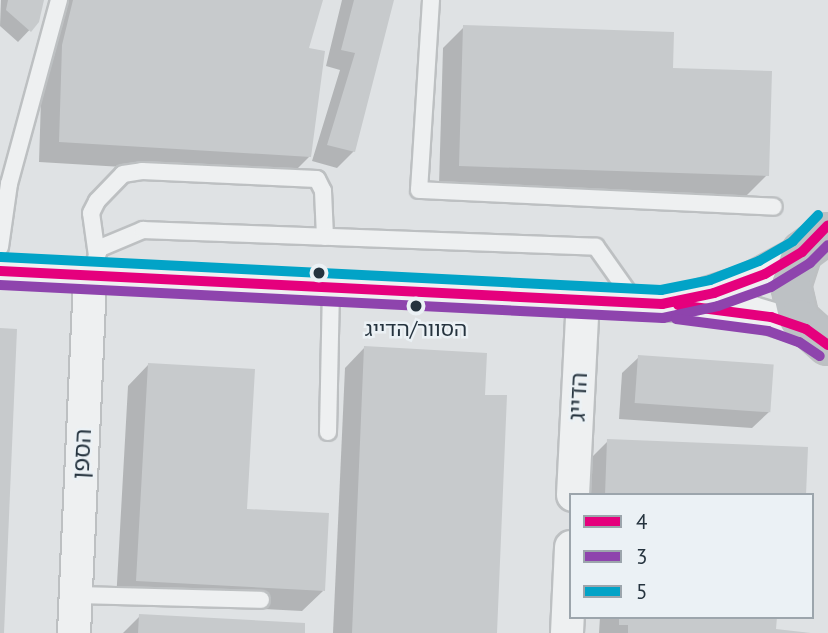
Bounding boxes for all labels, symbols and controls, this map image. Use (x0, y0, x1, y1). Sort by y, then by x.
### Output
unlabelled marker (312, 266, 326, 280)
marker: הסוור/הדייג (409, 299, 423, 313)
place label: הסוור/הדייג (365, 316, 467, 342)
street label: הדייג (563, 372, 593, 422)
street label: הספן (67, 428, 97, 480)
legend (569, 493, 814, 619)
text: 4 (636, 508, 647, 535)
text: 3 (636, 543, 647, 570)
text: 5 (636, 578, 647, 605)

